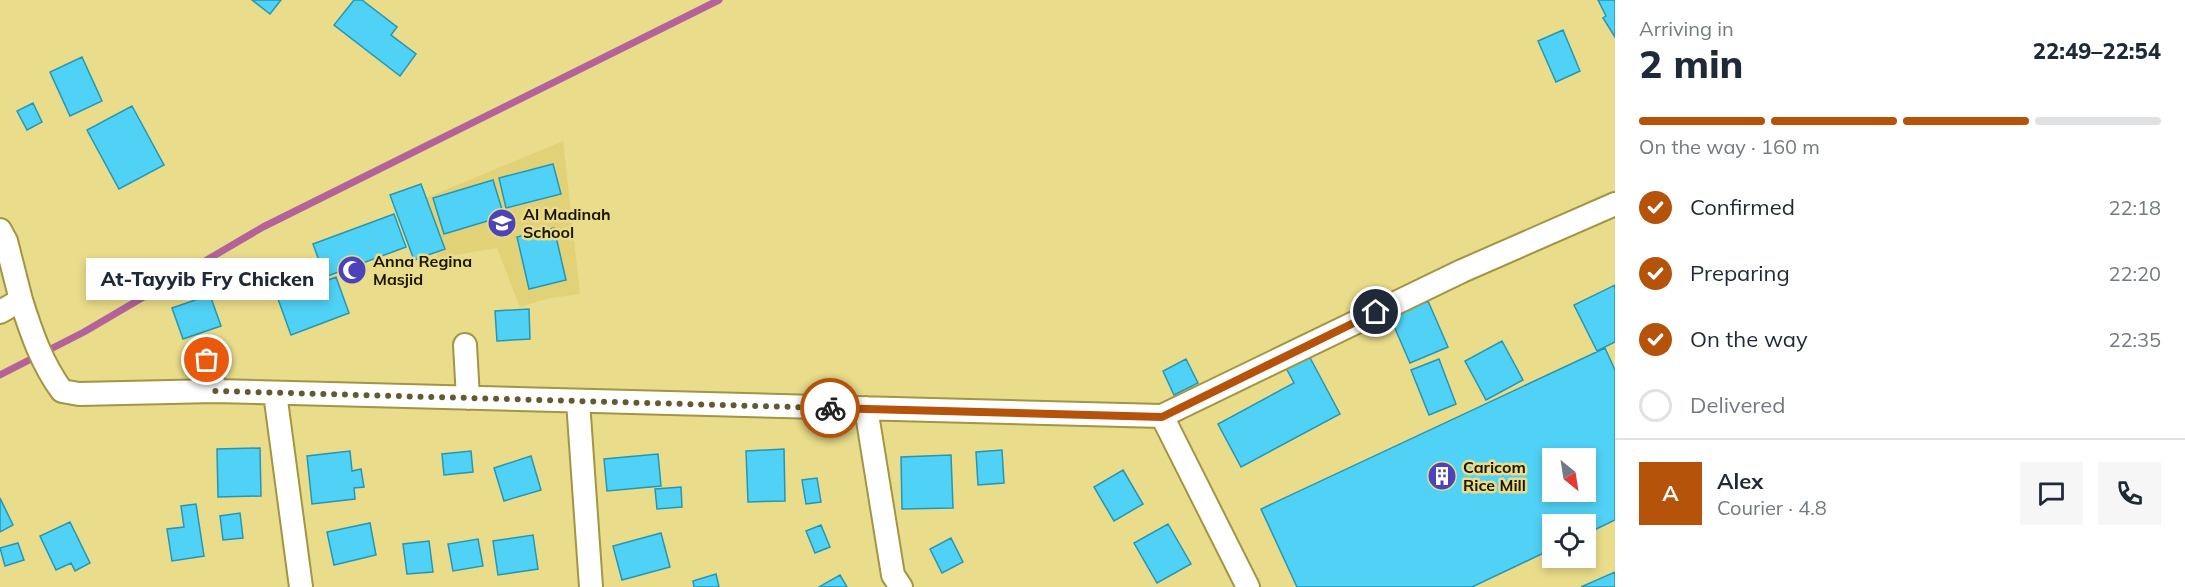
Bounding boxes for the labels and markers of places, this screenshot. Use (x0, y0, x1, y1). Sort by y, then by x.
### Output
place label: Al Madinah School (523, 204, 611, 242)
school or university icon: Al Madinah School (486, 207, 518, 239)
place label: Anna Regina Masjid (373, 251, 472, 289)
mosque icon: Anna Regina Masjid (336, 254, 368, 286)
callout: At-Tayyib Fry Chicken (86, 258, 328, 300)
pin (1350, 286, 1401, 337)
pin (181, 334, 232, 385)
place label: Caricom Rice Mill (1463, 457, 1526, 495)
building icon: Caricom Rice Mill (1426, 460, 1458, 492)

